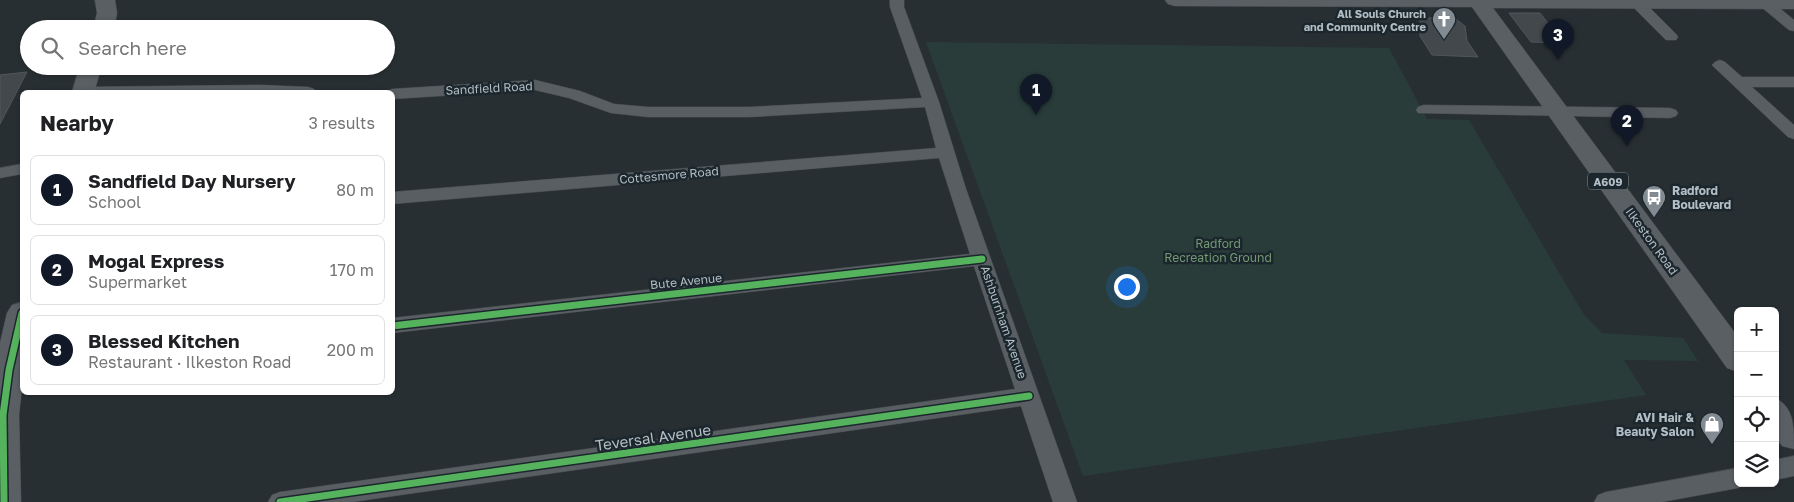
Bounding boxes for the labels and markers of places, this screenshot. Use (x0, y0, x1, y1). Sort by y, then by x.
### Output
church icon: All Souls Church and Community Centre (1431, 6, 1457, 40)
place label: All Souls Church and Community Centre (1304, 7, 1426, 33)
pin: 3 (1542, 19, 1574, 60)
pin: 1 (1020, 74, 1052, 115)
pin: 2 (1611, 105, 1643, 146)
place label: Radford Boulevard (1672, 183, 1731, 212)
bus stop icon: Radford Boulevard (1641, 184, 1667, 218)
place label: AVI Hair & Beauty Salon (1616, 410, 1694, 439)
shop icon: AVI Hair & Beauty Salon (1699, 411, 1725, 445)

